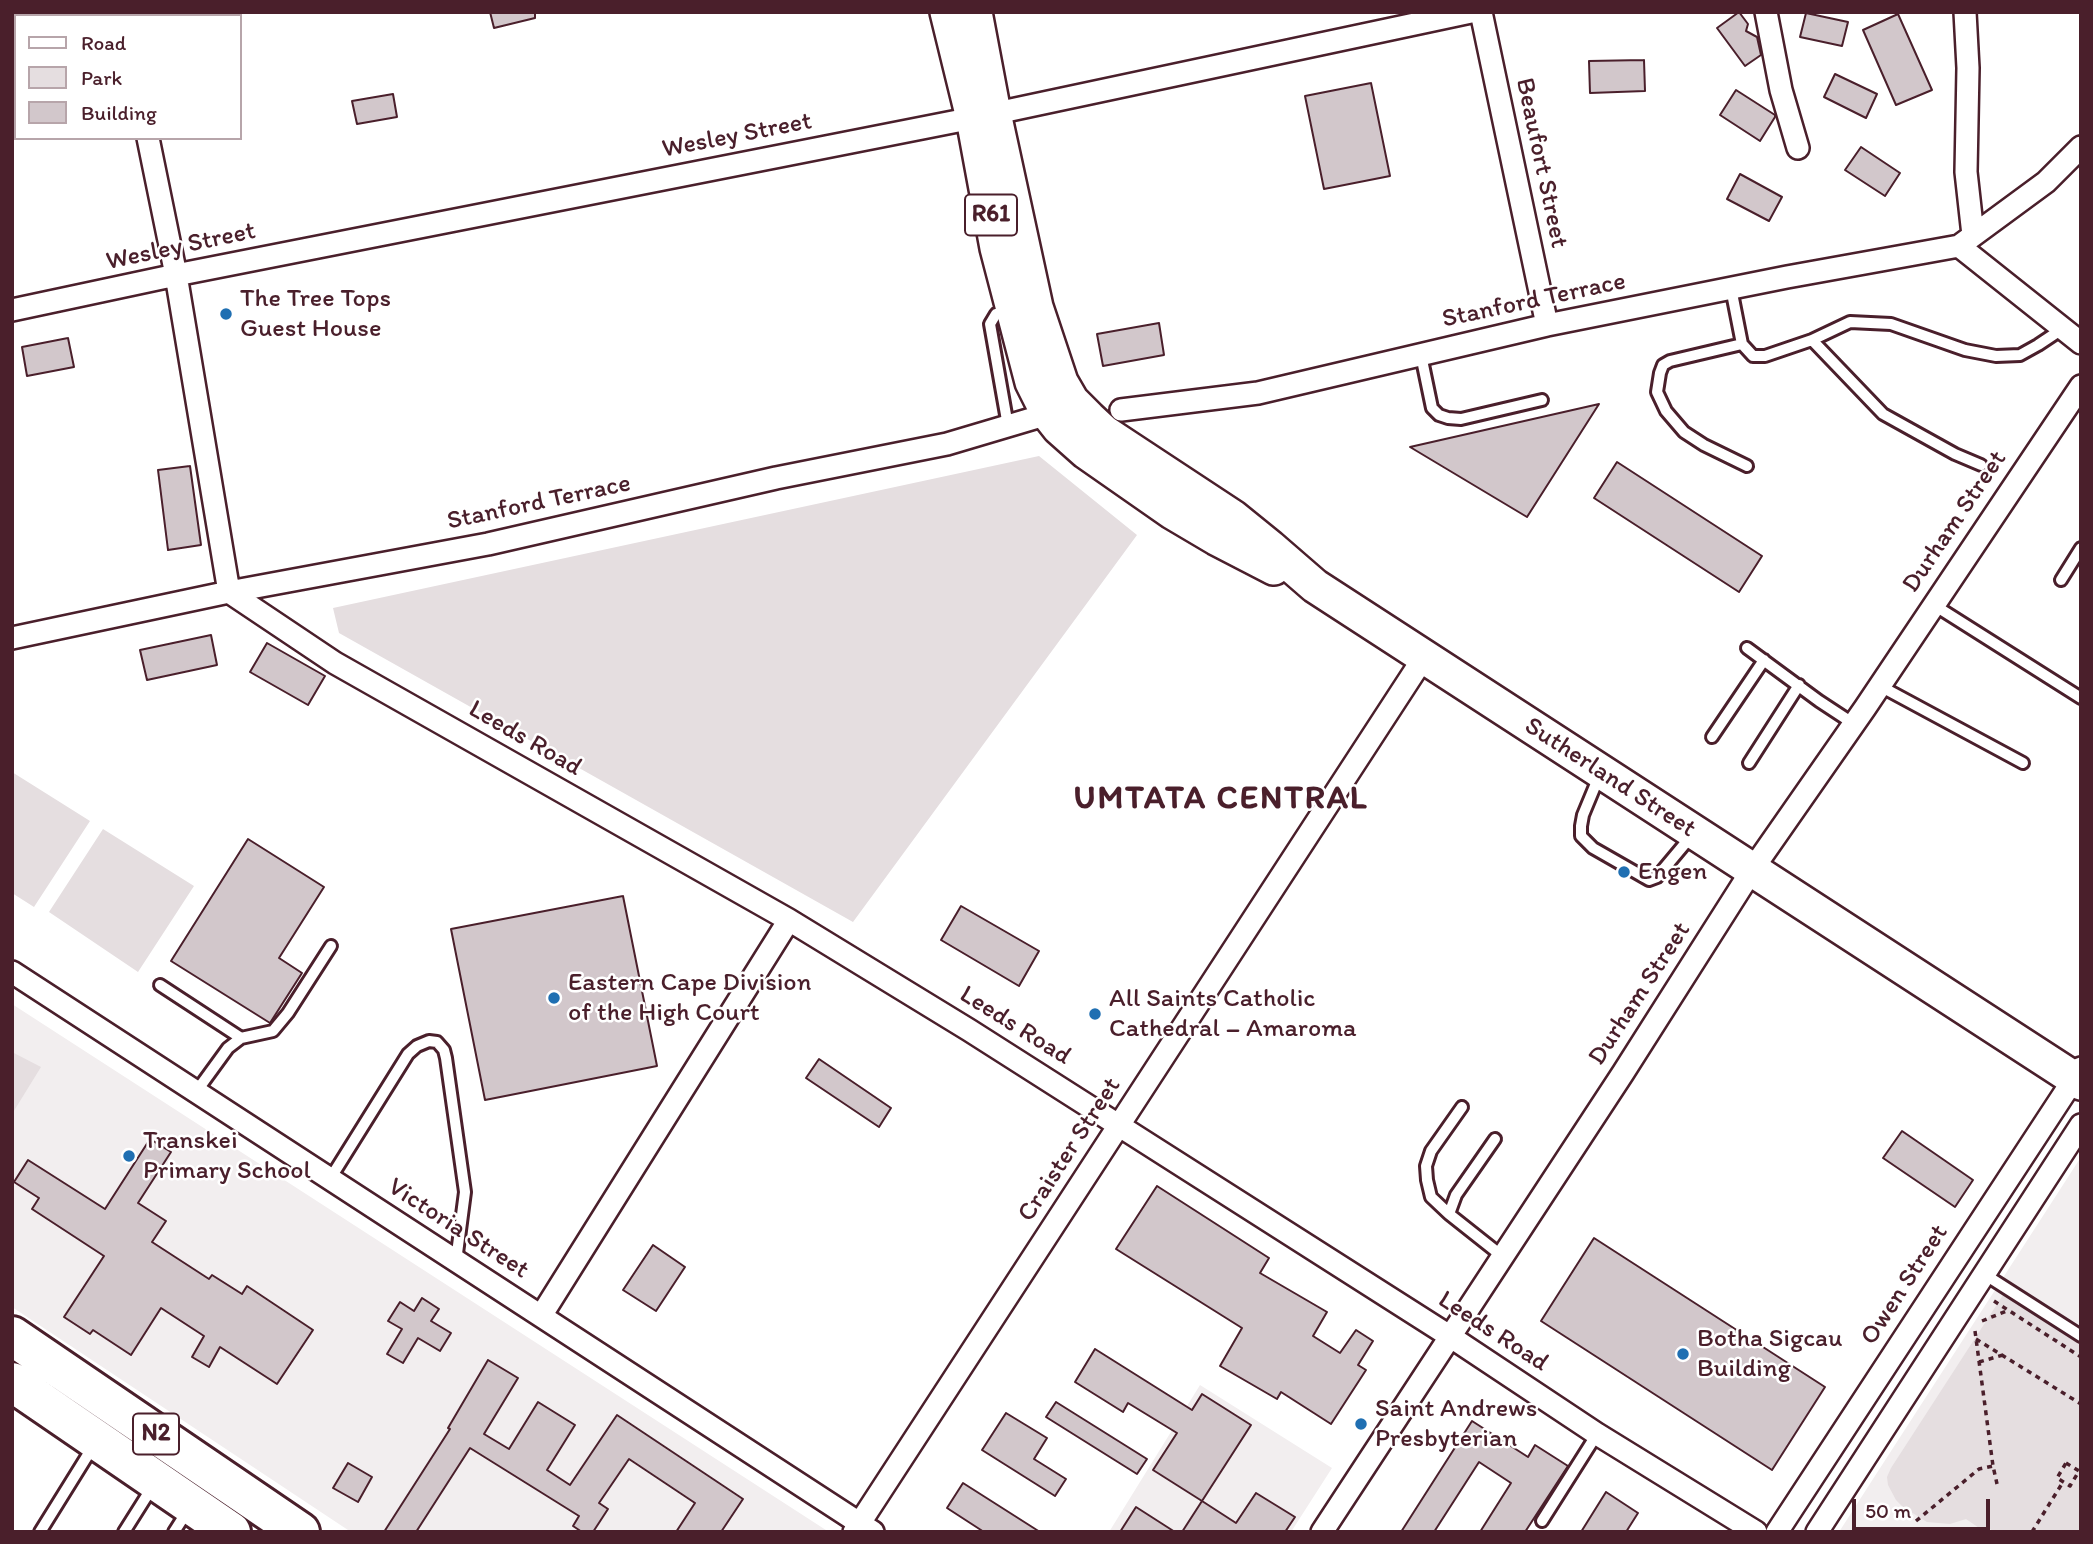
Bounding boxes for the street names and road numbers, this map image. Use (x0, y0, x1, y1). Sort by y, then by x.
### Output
street label: Beaufort Street (1508, 75, 1574, 251)
street label: Wesley Street (659, 106, 815, 166)
road number: R61 (965, 195, 1017, 236)
street label: Wesley Street (103, 216, 259, 278)
street label: Stanford Terrace (1439, 266, 1629, 336)
street label: Durham Street (1896, 445, 2014, 599)
street label: Stanford Terrace (444, 468, 634, 538)
street label: Leeds Road (463, 694, 587, 784)
street label: Sutherland Street (1518, 711, 1702, 845)
street label: Durham Street (1582, 917, 1698, 1071)
street label: Leeds Road (953, 979, 1077, 1073)
street label: Craister Street (1012, 1072, 1128, 1228)
street label: Victoria Street (382, 1172, 534, 1286)
street label: Owen Street (1855, 1219, 1955, 1351)
street label: Leeds Road (1432, 1285, 1554, 1379)
road number: N2 (133, 1414, 179, 1454)

